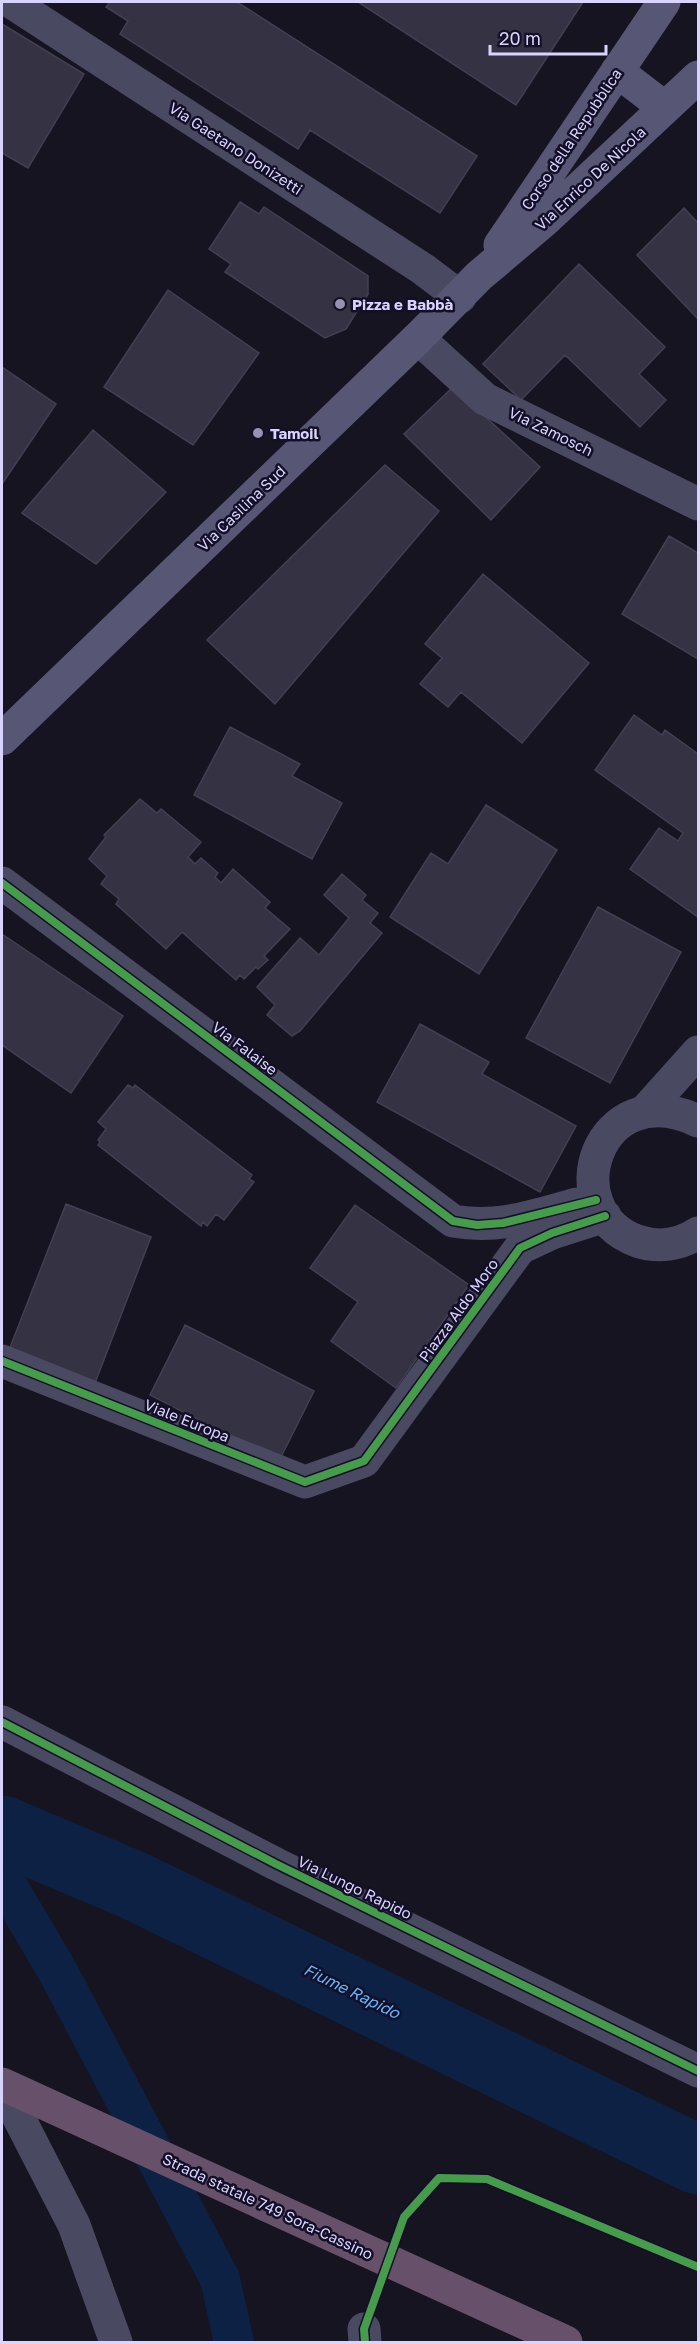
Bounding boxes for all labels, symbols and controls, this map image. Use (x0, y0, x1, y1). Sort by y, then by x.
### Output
scale bar (490, 18, 606, 56)
text: 20 m (499, 27, 541, 49)
street label: Corso della Repubblica (517, 65, 625, 213)
street label: Via Gaetano Donizetti (166, 98, 306, 198)
street label: Via Enrico De Nicola (531, 122, 649, 234)
place label: Pizza e Babbà (352, 295, 453, 313)
marker: Pizza e Babbà (333, 297, 347, 311)
street label: Via Zamosch (506, 403, 596, 459)
place label: Tamoil (270, 424, 319, 442)
marker: Tamoil (251, 426, 265, 440)
street label: Via Casilina Sud (193, 462, 289, 554)
street label: Via Falaise (209, 1018, 282, 1079)
street label: Piazza Aldo Moro (415, 1255, 501, 1365)
street label: Viale Europa (142, 1395, 232, 1445)
street label: Via Lungo Rapido (295, 1852, 415, 1922)
water label: Fiume Rapido (301, 1959, 404, 2023)
street label: Strada statale 749 Sora-Cassino (160, 2149, 376, 2263)

